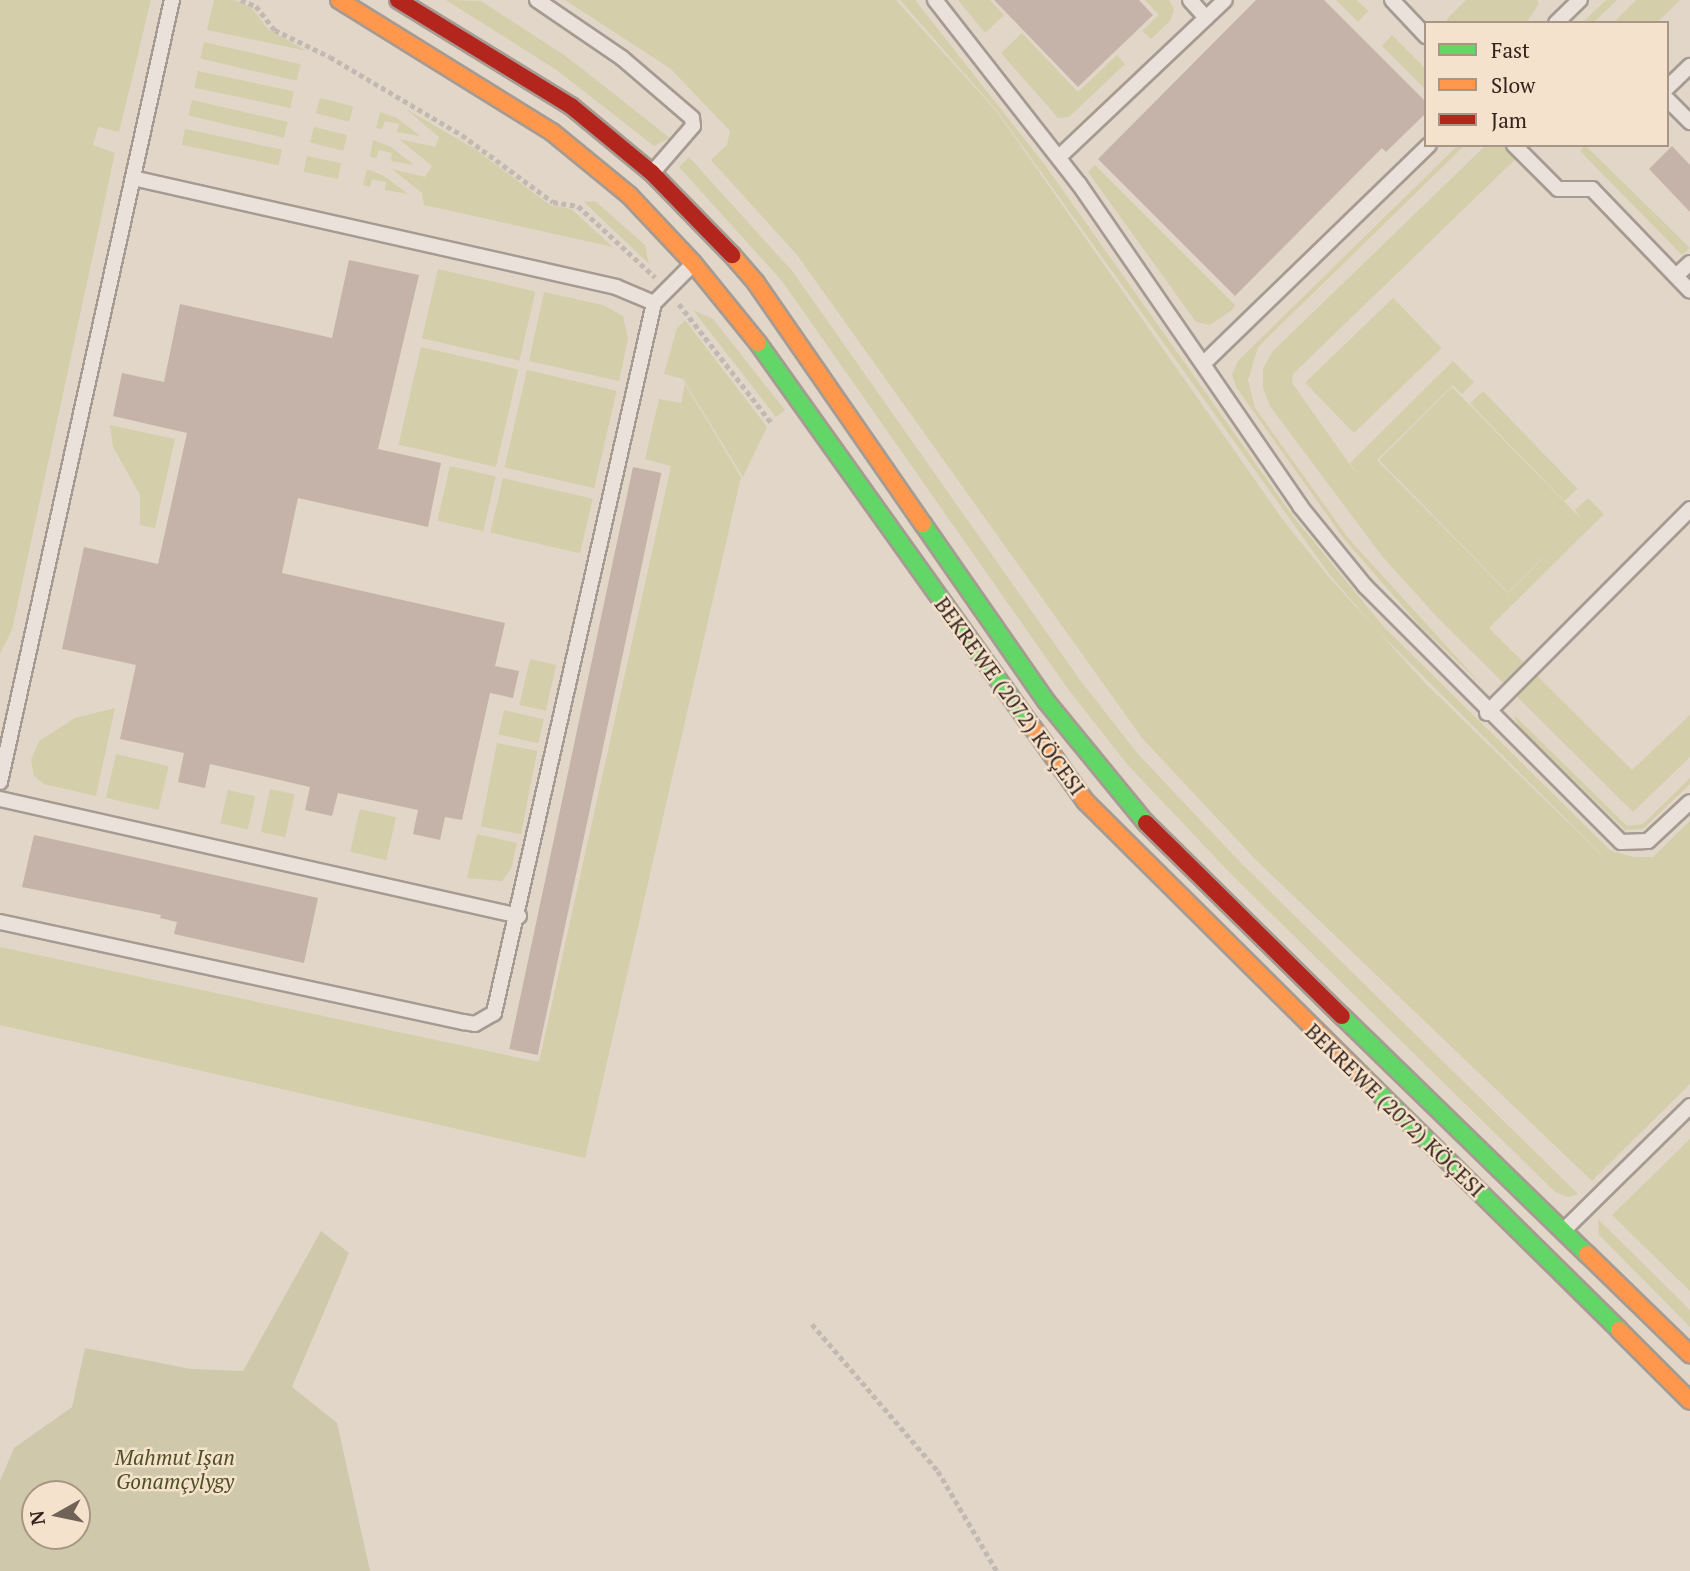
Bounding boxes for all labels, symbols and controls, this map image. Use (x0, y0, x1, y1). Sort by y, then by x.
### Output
legend (1424, 21, 1669, 147)
text: Fast (1491, 36, 1530, 64)
text: Slow (1491, 71, 1535, 99)
text: Jam (1491, 106, 1527, 134)
street label: BEKREWE (2072) KÖÇESI (930, 592, 1090, 800)
street label: BEKREWE (2072) KÖÇESI (1301, 1018, 1489, 1202)
park label: Mahmut Işan Gonamçylygy (115, 1444, 235, 1494)
north arrow (21, 1480, 91, 1550)
text: N (23, 1509, 50, 1527)

